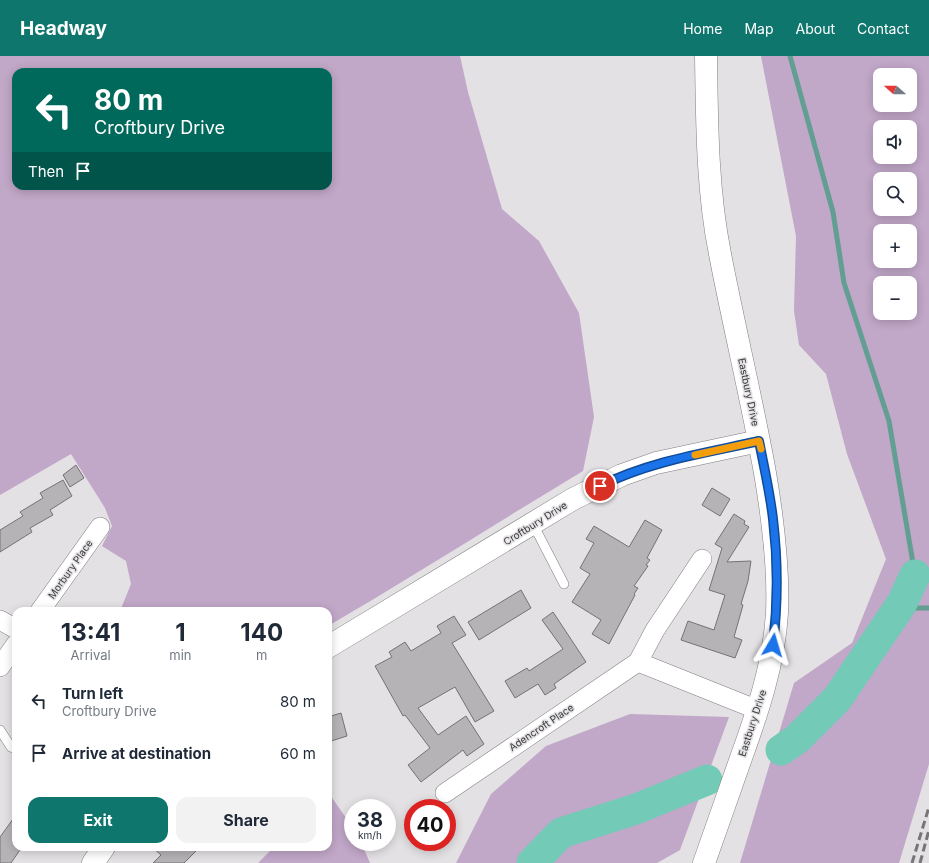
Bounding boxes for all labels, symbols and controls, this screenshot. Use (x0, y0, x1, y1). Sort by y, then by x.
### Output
text: Headway (20, 17, 107, 40)
text: Home (683, 20, 722, 37)
text: Map (744, 20, 774, 37)
text: About (796, 20, 835, 37)
text: Contact (857, 20, 909, 37)
north arrow (873, 68, 917, 112)
map controls (873, 68, 917, 320)
text: 80 m (94, 83, 163, 117)
icon: left (28, 84, 80, 136)
text: Croftbury Drive (94, 117, 225, 138)
button: sound (873, 120, 917, 164)
icon: arrive (72, 160, 94, 182)
text: Then (28, 162, 64, 181)
button: search (873, 172, 917, 216)
button: + (873, 224, 917, 268)
button: − (873, 276, 917, 320)
street label: Eastbury Drive (736, 357, 762, 427)
pin (583, 469, 617, 503)
icon: arrive (589, 475, 611, 497)
street label: Croftbury Drive (501, 499, 569, 547)
street label: Morbury Place (45, 537, 95, 601)
text: 13:41 (61, 618, 120, 647)
text: 1 (175, 618, 186, 647)
text: 140 (240, 618, 283, 647)
position arrow (752, 624, 794, 666)
text: Arrival (71, 647, 111, 663)
text: min (169, 647, 191, 663)
text: m (256, 647, 267, 663)
text: Turn left (62, 684, 123, 703)
street label: Eastbury Drive (736, 688, 768, 758)
icon: left (28, 690, 50, 712)
text: 80 m (280, 692, 316, 711)
street label: Adencroft Place (506, 701, 576, 753)
text: Croftbury Drive (62, 703, 157, 719)
icon: arrive (28, 742, 50, 764)
text: Arrive at destination (62, 744, 211, 763)
text: 60 m (280, 744, 316, 763)
button: Exit (28, 797, 168, 843)
button: Share (176, 797, 316, 843)
speed limit sign: 40 (404, 799, 456, 851)
text: 38 (357, 808, 383, 832)
text: km/h (358, 829, 382, 841)

